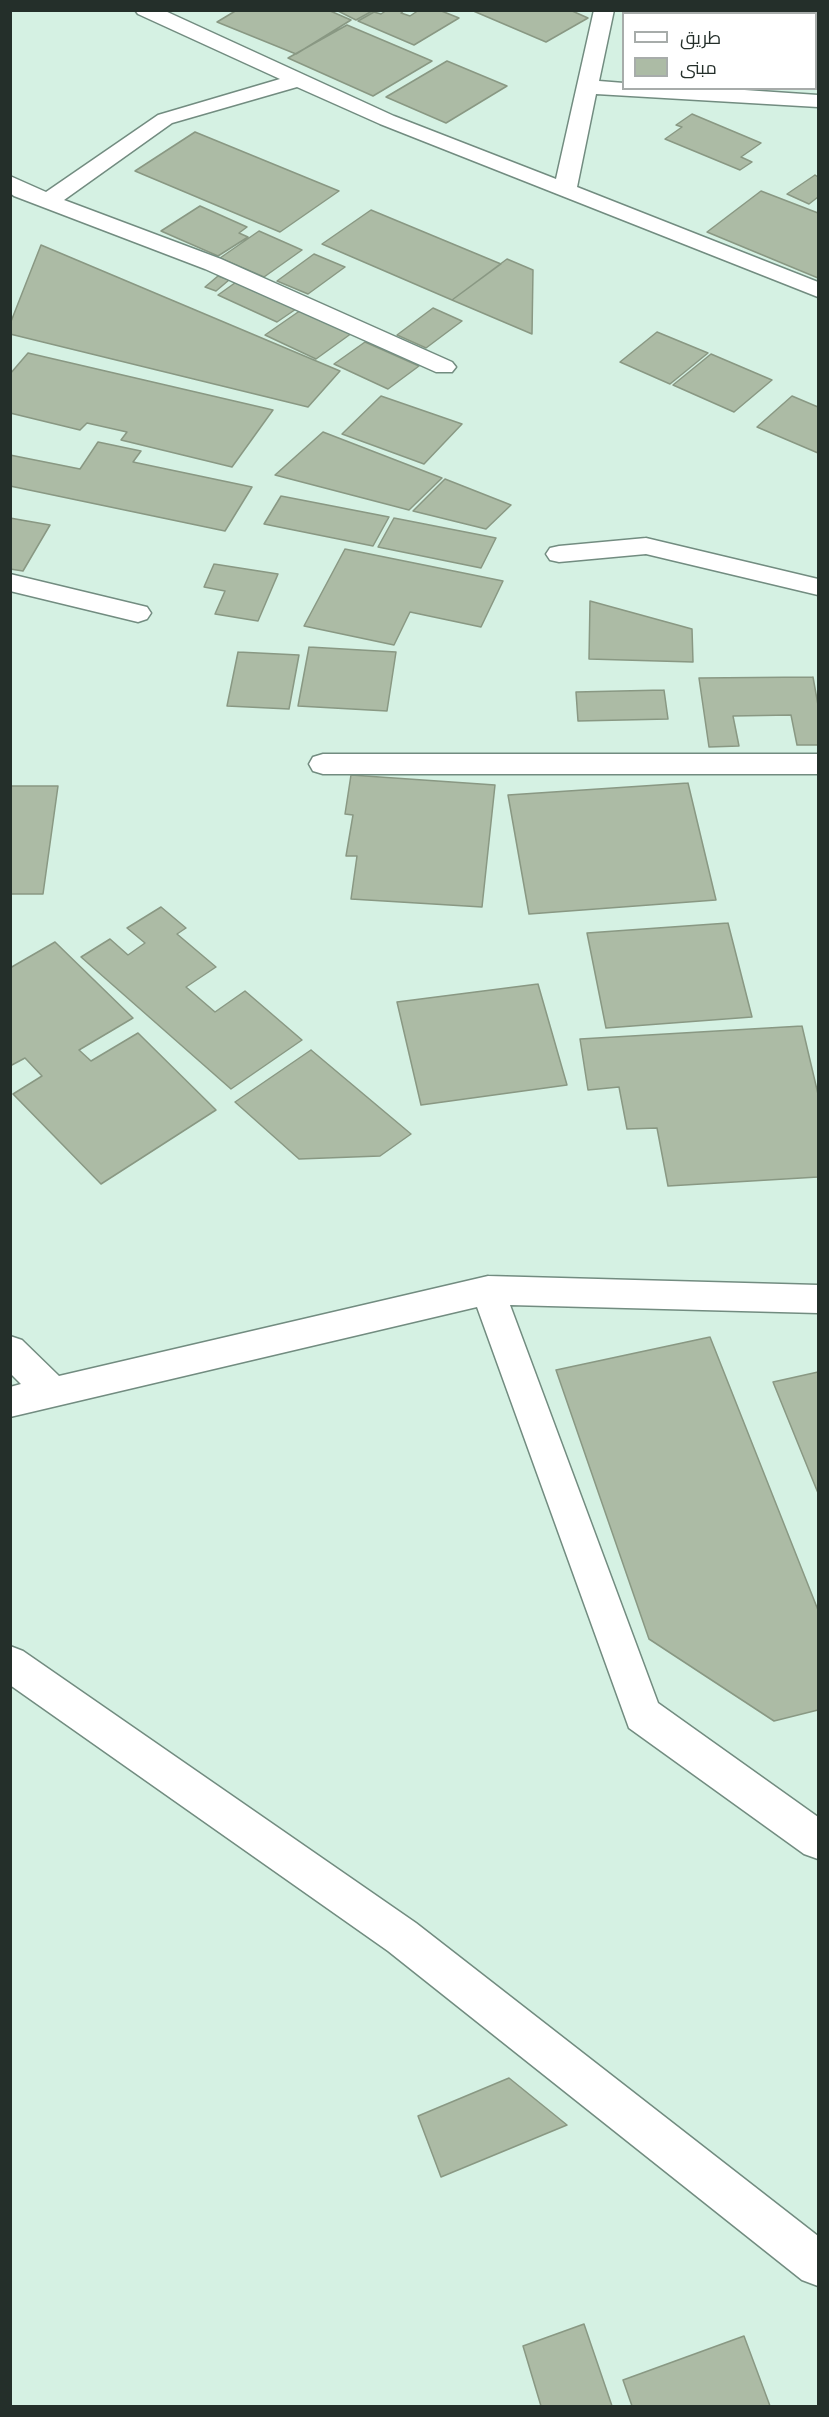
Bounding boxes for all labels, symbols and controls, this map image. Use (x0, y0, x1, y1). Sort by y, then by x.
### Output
legend (622, 12, 817, 90)
text: طريق (680, 25, 721, 52)
text: مبنى (680, 55, 717, 82)

